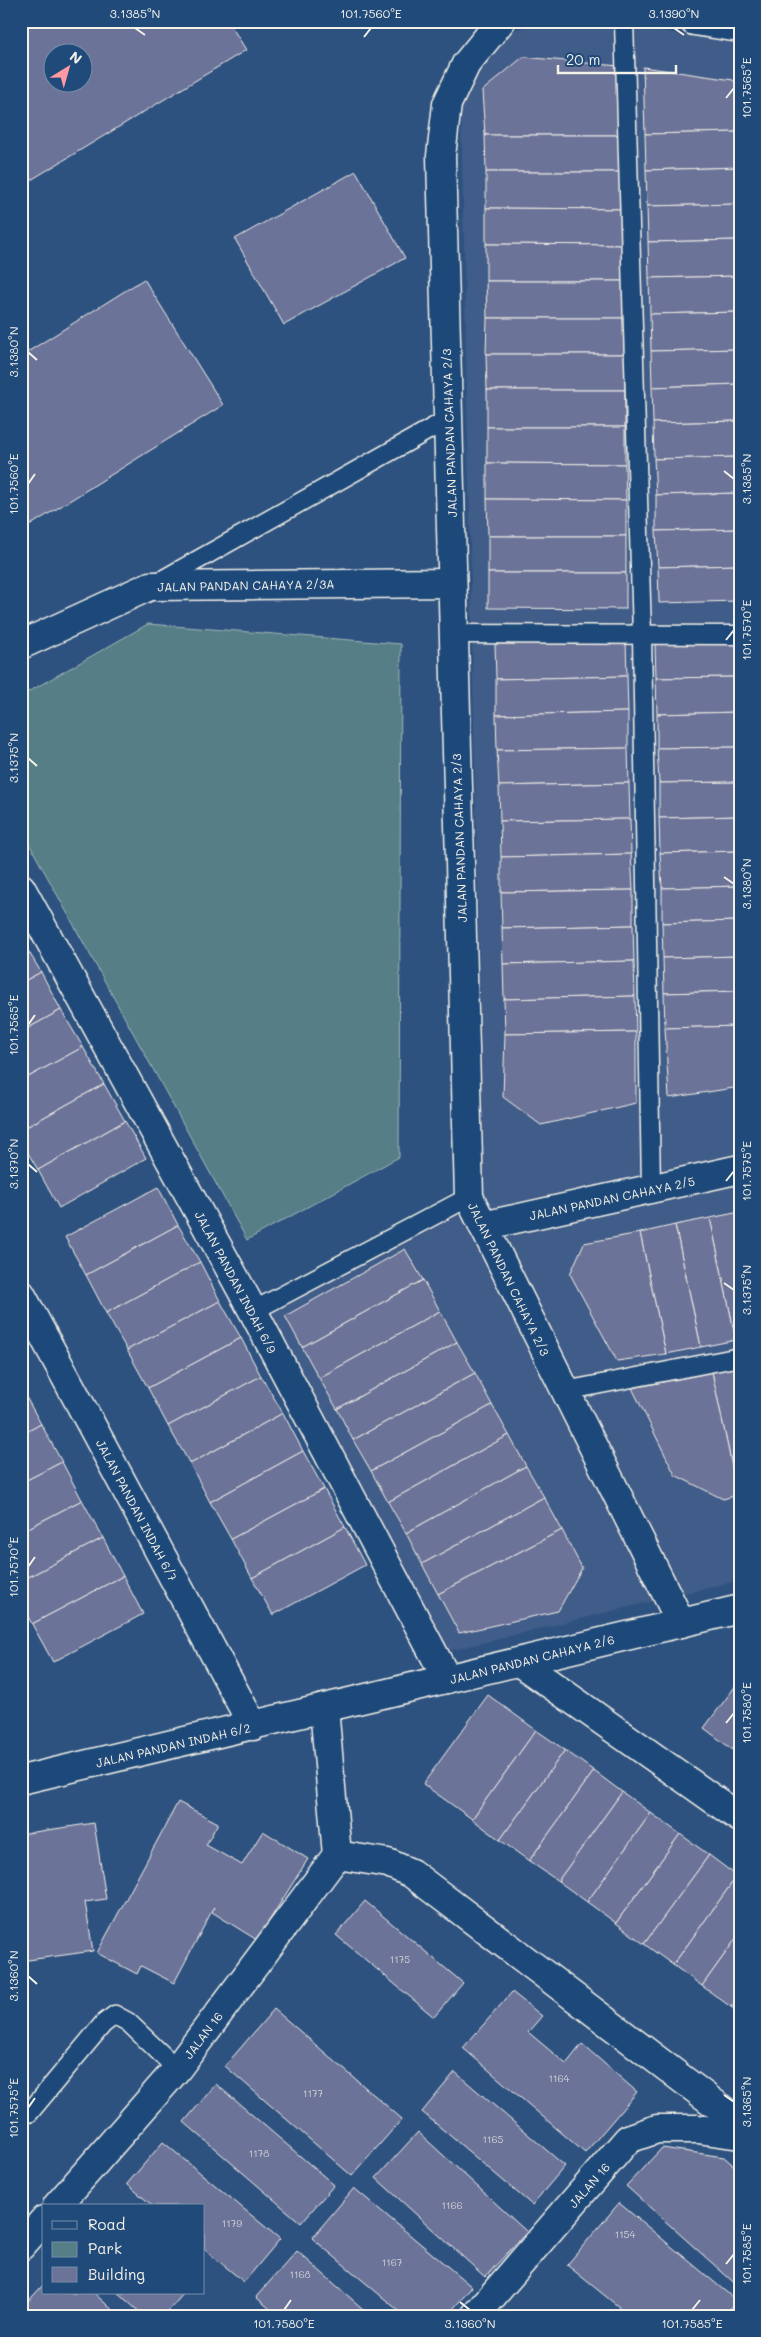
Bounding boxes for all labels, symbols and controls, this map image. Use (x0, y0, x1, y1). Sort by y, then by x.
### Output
text: 3.1385°N (110, 5, 160, 21)
text: 101.7560°E (340, 5, 402, 21)
text: 3.1390°N (649, 5, 699, 21)
north arrow (42, 42, 92, 92)
scale bar (558, 42, 676, 74)
text: N (66, 46, 86, 68)
text: 20 m (566, 49, 600, 69)
text: 101.7565°E (738, 57, 754, 119)
text: 3.1380°N (5, 326, 21, 378)
street label: JALAN PANDAN CAHAYA 2/3 (438, 348, 460, 518)
text: 101.7560°E (5, 453, 21, 515)
text: 3.1385°N (738, 454, 754, 504)
street label: JALAN PANDAN CAHAYA 2/3A (157, 575, 335, 595)
text: 101.7570°E (738, 599, 754, 660)
text: 3.1375°N (5, 733, 21, 783)
street label: JALAN PANDAN CAHAYA 2/3 (448, 753, 470, 923)
text: 3.1380°N (738, 858, 754, 910)
text: 101.7565°E (5, 994, 21, 1056)
text: 3.1370°N (5, 1139, 21, 1189)
text: 101.7575°E (738, 1141, 754, 1201)
street label: JALAN PANDAN CAHAYA 2/5 (528, 1173, 696, 1223)
street label: JALAN PANDAN CAHAYA 2/3 (465, 1200, 553, 1358)
street label: JALAN PANDAN INDAH 6/9 (192, 1208, 280, 1356)
text: 3.1375°N (738, 1265, 754, 1315)
street label: JALAN PANDAN INDAH 6/7 (93, 1436, 181, 1584)
text: 101.7570°E (5, 1536, 21, 1597)
street label: JALAN PANDAN CAHAYA 2/6 (448, 1631, 616, 1687)
text: 101.7580°E (738, 1682, 754, 1744)
street label: JALAN PANDAN INDAH 6/2 (94, 1719, 252, 1771)
text: 3.1360°N (5, 1950, 21, 2002)
house number: 1175 (390, 1952, 410, 1966)
street label: JALAN 16 (180, 2008, 226, 2062)
house number: 1164 (549, 2071, 570, 2085)
text: 3.1365°N (738, 2077, 754, 2127)
text: 101.7575°E (5, 2078, 21, 2138)
house number: 1177 (303, 2086, 323, 2100)
house number: 1165 (483, 2132, 504, 2146)
house number: 1178 (249, 2146, 269, 2160)
street label: JALAN 16 (565, 2159, 613, 2211)
house number: 1166 (441, 2198, 463, 2212)
legend (42, 2204, 205, 2294)
text: Road (88, 2214, 125, 2234)
house number: 1179 (222, 2216, 242, 2230)
text: 101.7585°E (738, 2223, 754, 2285)
house number: 1154 (615, 2227, 635, 2241)
text: Park (88, 2238, 122, 2258)
house number: 1167 (382, 2255, 403, 2269)
text: Building (88, 2264, 145, 2284)
house number: 1168 (289, 2267, 311, 2281)
text: 101.7580°E (253, 2315, 315, 2331)
text: 3.1360°N (444, 2315, 496, 2331)
text: 101.7585°E (661, 2315, 723, 2331)

